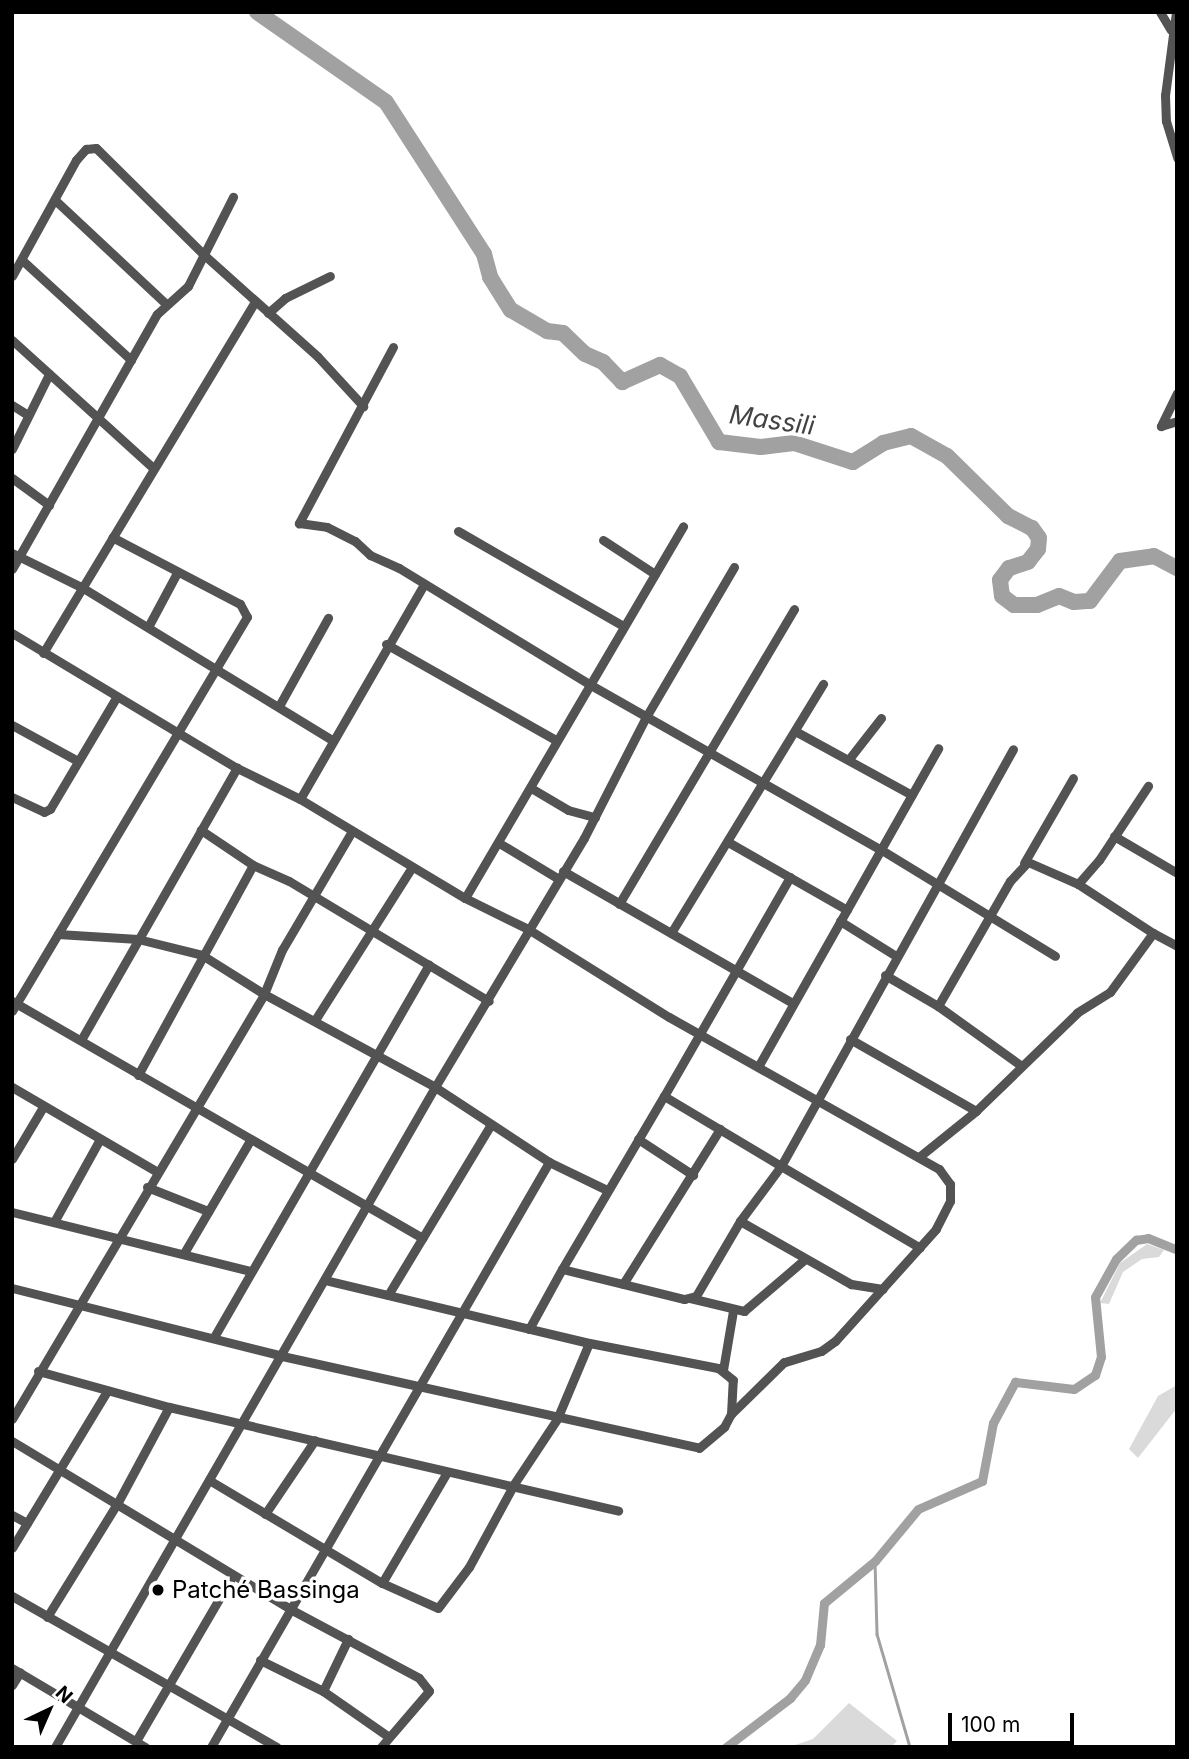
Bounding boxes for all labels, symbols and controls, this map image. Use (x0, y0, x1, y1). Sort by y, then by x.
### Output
water label: Massili (727, 399, 817, 441)
place label: Patché Bassinga (172, 1576, 360, 1604)
marker: Patché Bassinga (150, 1582, 166, 1598)
north arrow (14, 1675, 84, 1745)
text: N (51, 1681, 77, 1708)
scale bar (951, 1700, 1077, 1744)
text: 100 m (961, 1712, 1020, 1737)

